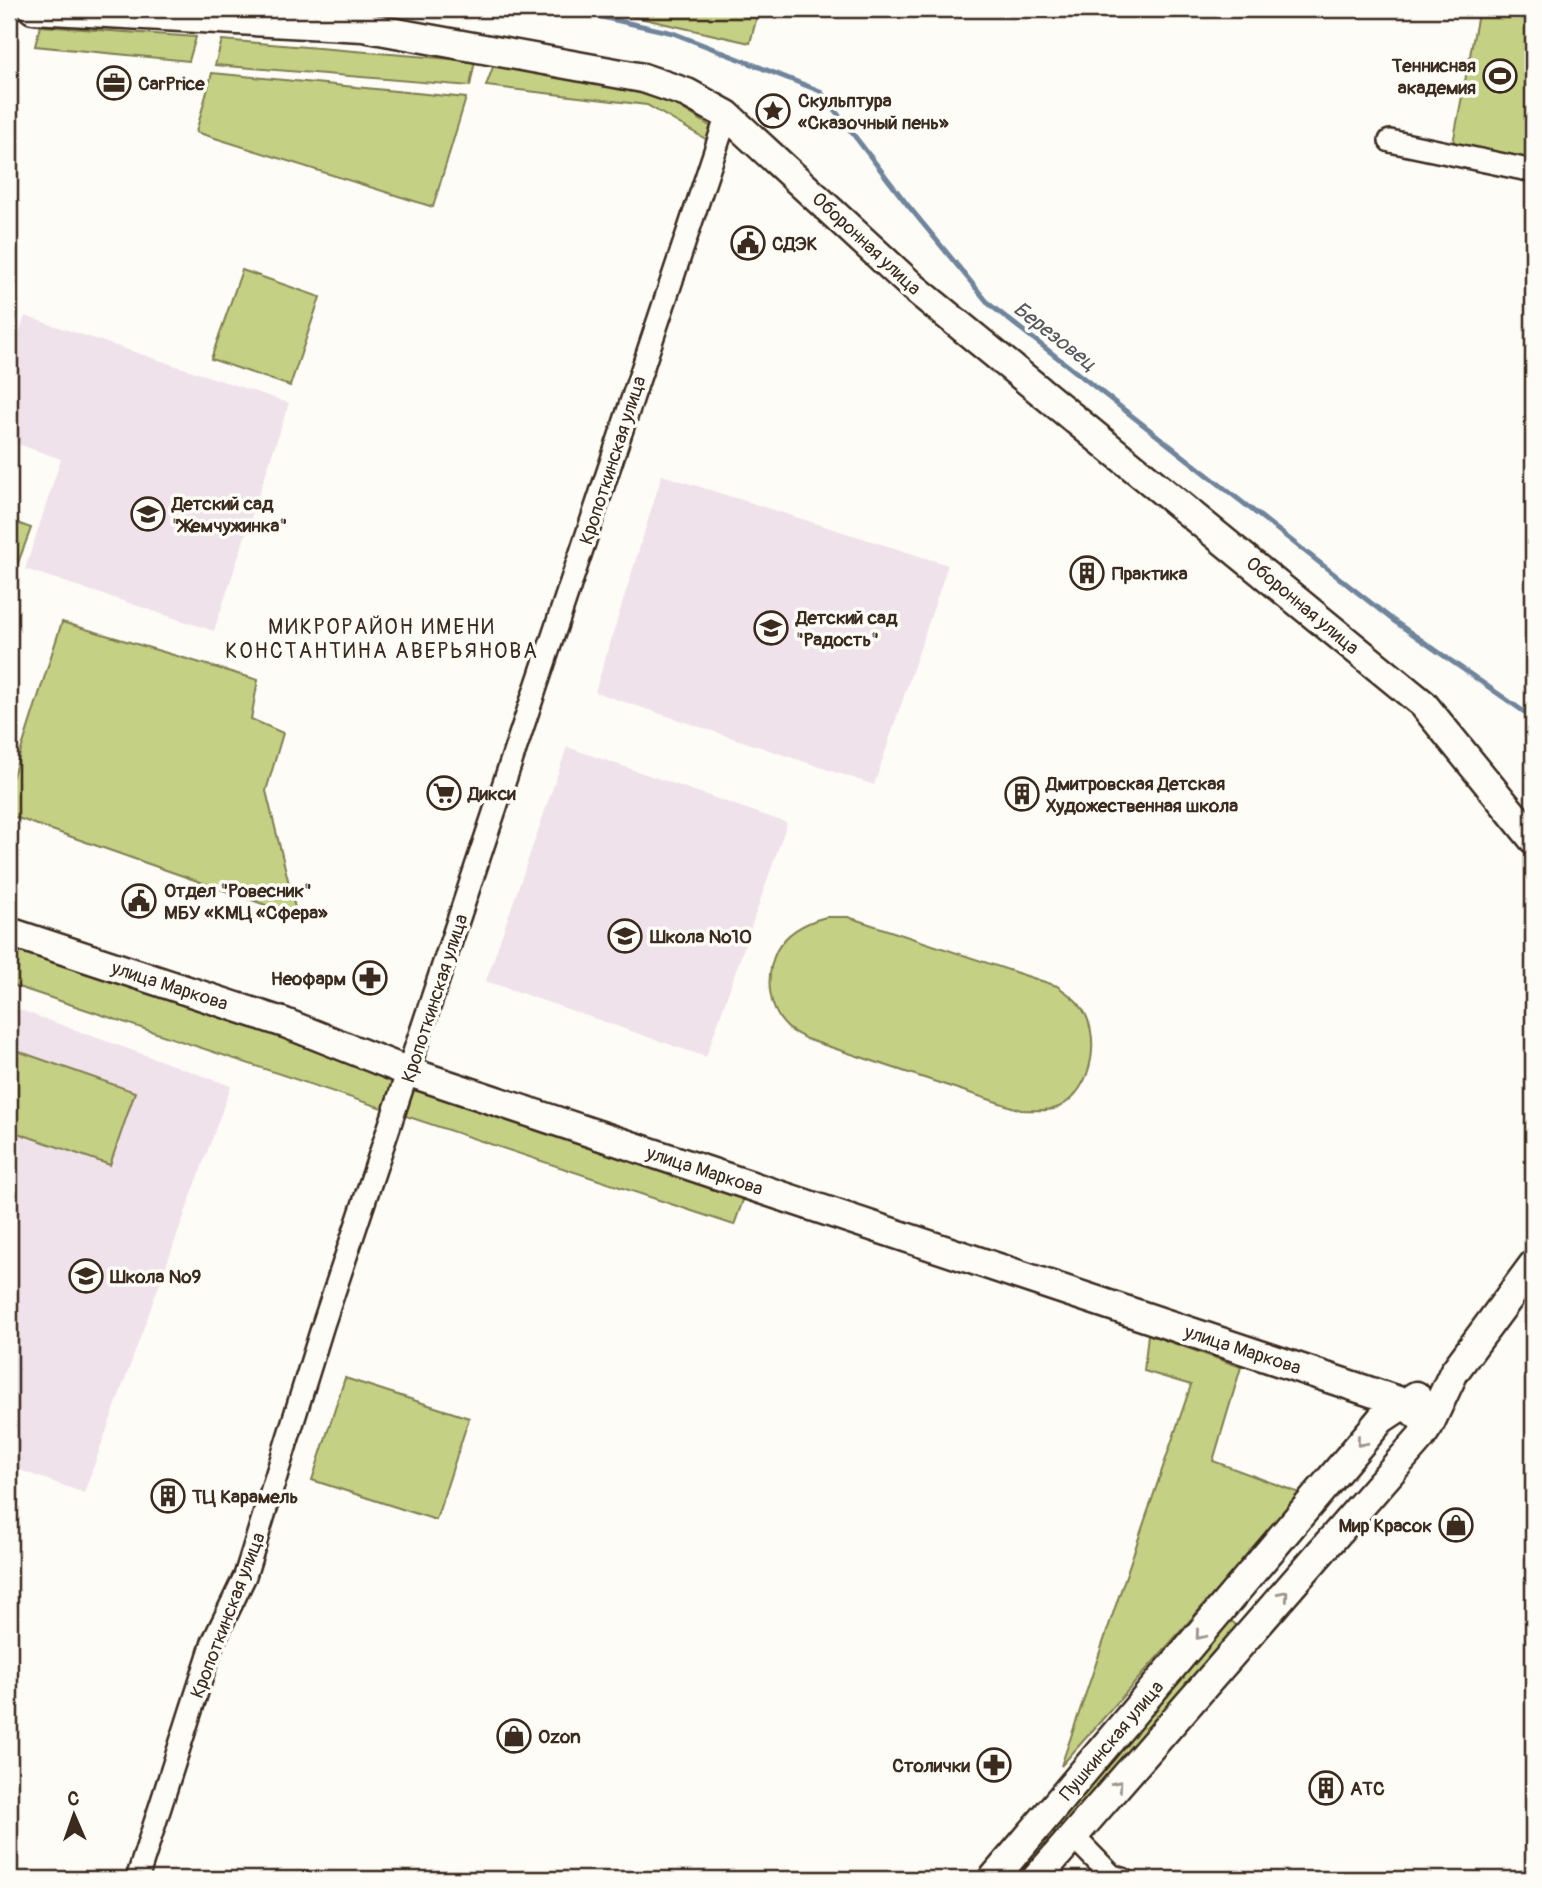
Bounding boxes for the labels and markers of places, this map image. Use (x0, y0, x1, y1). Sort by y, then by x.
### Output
place label: Теннисная академия (1391, 54, 1476, 100)
sports icon: Теннисная академия (1481, 57, 1519, 95)
office icon: CarPrice (95, 64, 133, 102)
place label: CarPrice (138, 72, 205, 96)
place label: Скульптура «Сказочный пень» (798, 89, 949, 135)
place icon: Скульптура «Сказочный пень» (754, 92, 792, 130)
public building icon: СДЭК (729, 224, 767, 262)
place label: СДЭК (772, 232, 818, 256)
place label: Детский сад "Жемчужинка" (171, 492, 287, 538)
school or university icon: Детский сад "Жемчужинка" (129, 495, 167, 533)
building icon: Практика (1068, 554, 1106, 592)
place label: Практика (1112, 562, 1188, 586)
place label: Детский сад "Радость" (795, 606, 898, 652)
school or university icon: Детский сад "Радость" (752, 609, 790, 647)
place label: Дмитровская Детская Художественная школа (1045, 772, 1238, 818)
supermarket icon: Дикси (425, 774, 463, 812)
building icon: Дмитровская Детская Художественная школа (1003, 775, 1041, 813)
place label: Дикси (467, 782, 516, 806)
place label: Отдел "Ровесник" МБУ «КМЦ «Сфера» (164, 879, 328, 925)
public building icon: Отдел "Ровесник" МБУ «КМЦ «Сфера» (120, 882, 158, 920)
school or university icon: Школа №10 (606, 917, 644, 955)
place label: Школа №10 (649, 925, 752, 949)
pharmacy icon: Неофарм (351, 959, 389, 997)
place label: Неофарм (271, 967, 346, 991)
school or university icon: Школа №9 (67, 1257, 105, 1295)
place label: Школа №9 (109, 1265, 202, 1289)
building icon: ТЦ Карамель (149, 1477, 187, 1515)
place label: ТЦ Карамель (191, 1485, 299, 1509)
shop icon: Мир Красок (1437, 1506, 1475, 1544)
place label: Мир Красок (1338, 1514, 1432, 1538)
shop icon: Ozon (495, 1717, 533, 1755)
place label: Ozon (538, 1725, 581, 1749)
pharmacy icon: Столички (975, 1746, 1013, 1784)
place label: Столички (892, 1754, 971, 1778)
building icon: АТС (1307, 1769, 1345, 1807)
place label: АТС (1350, 1777, 1385, 1801)

